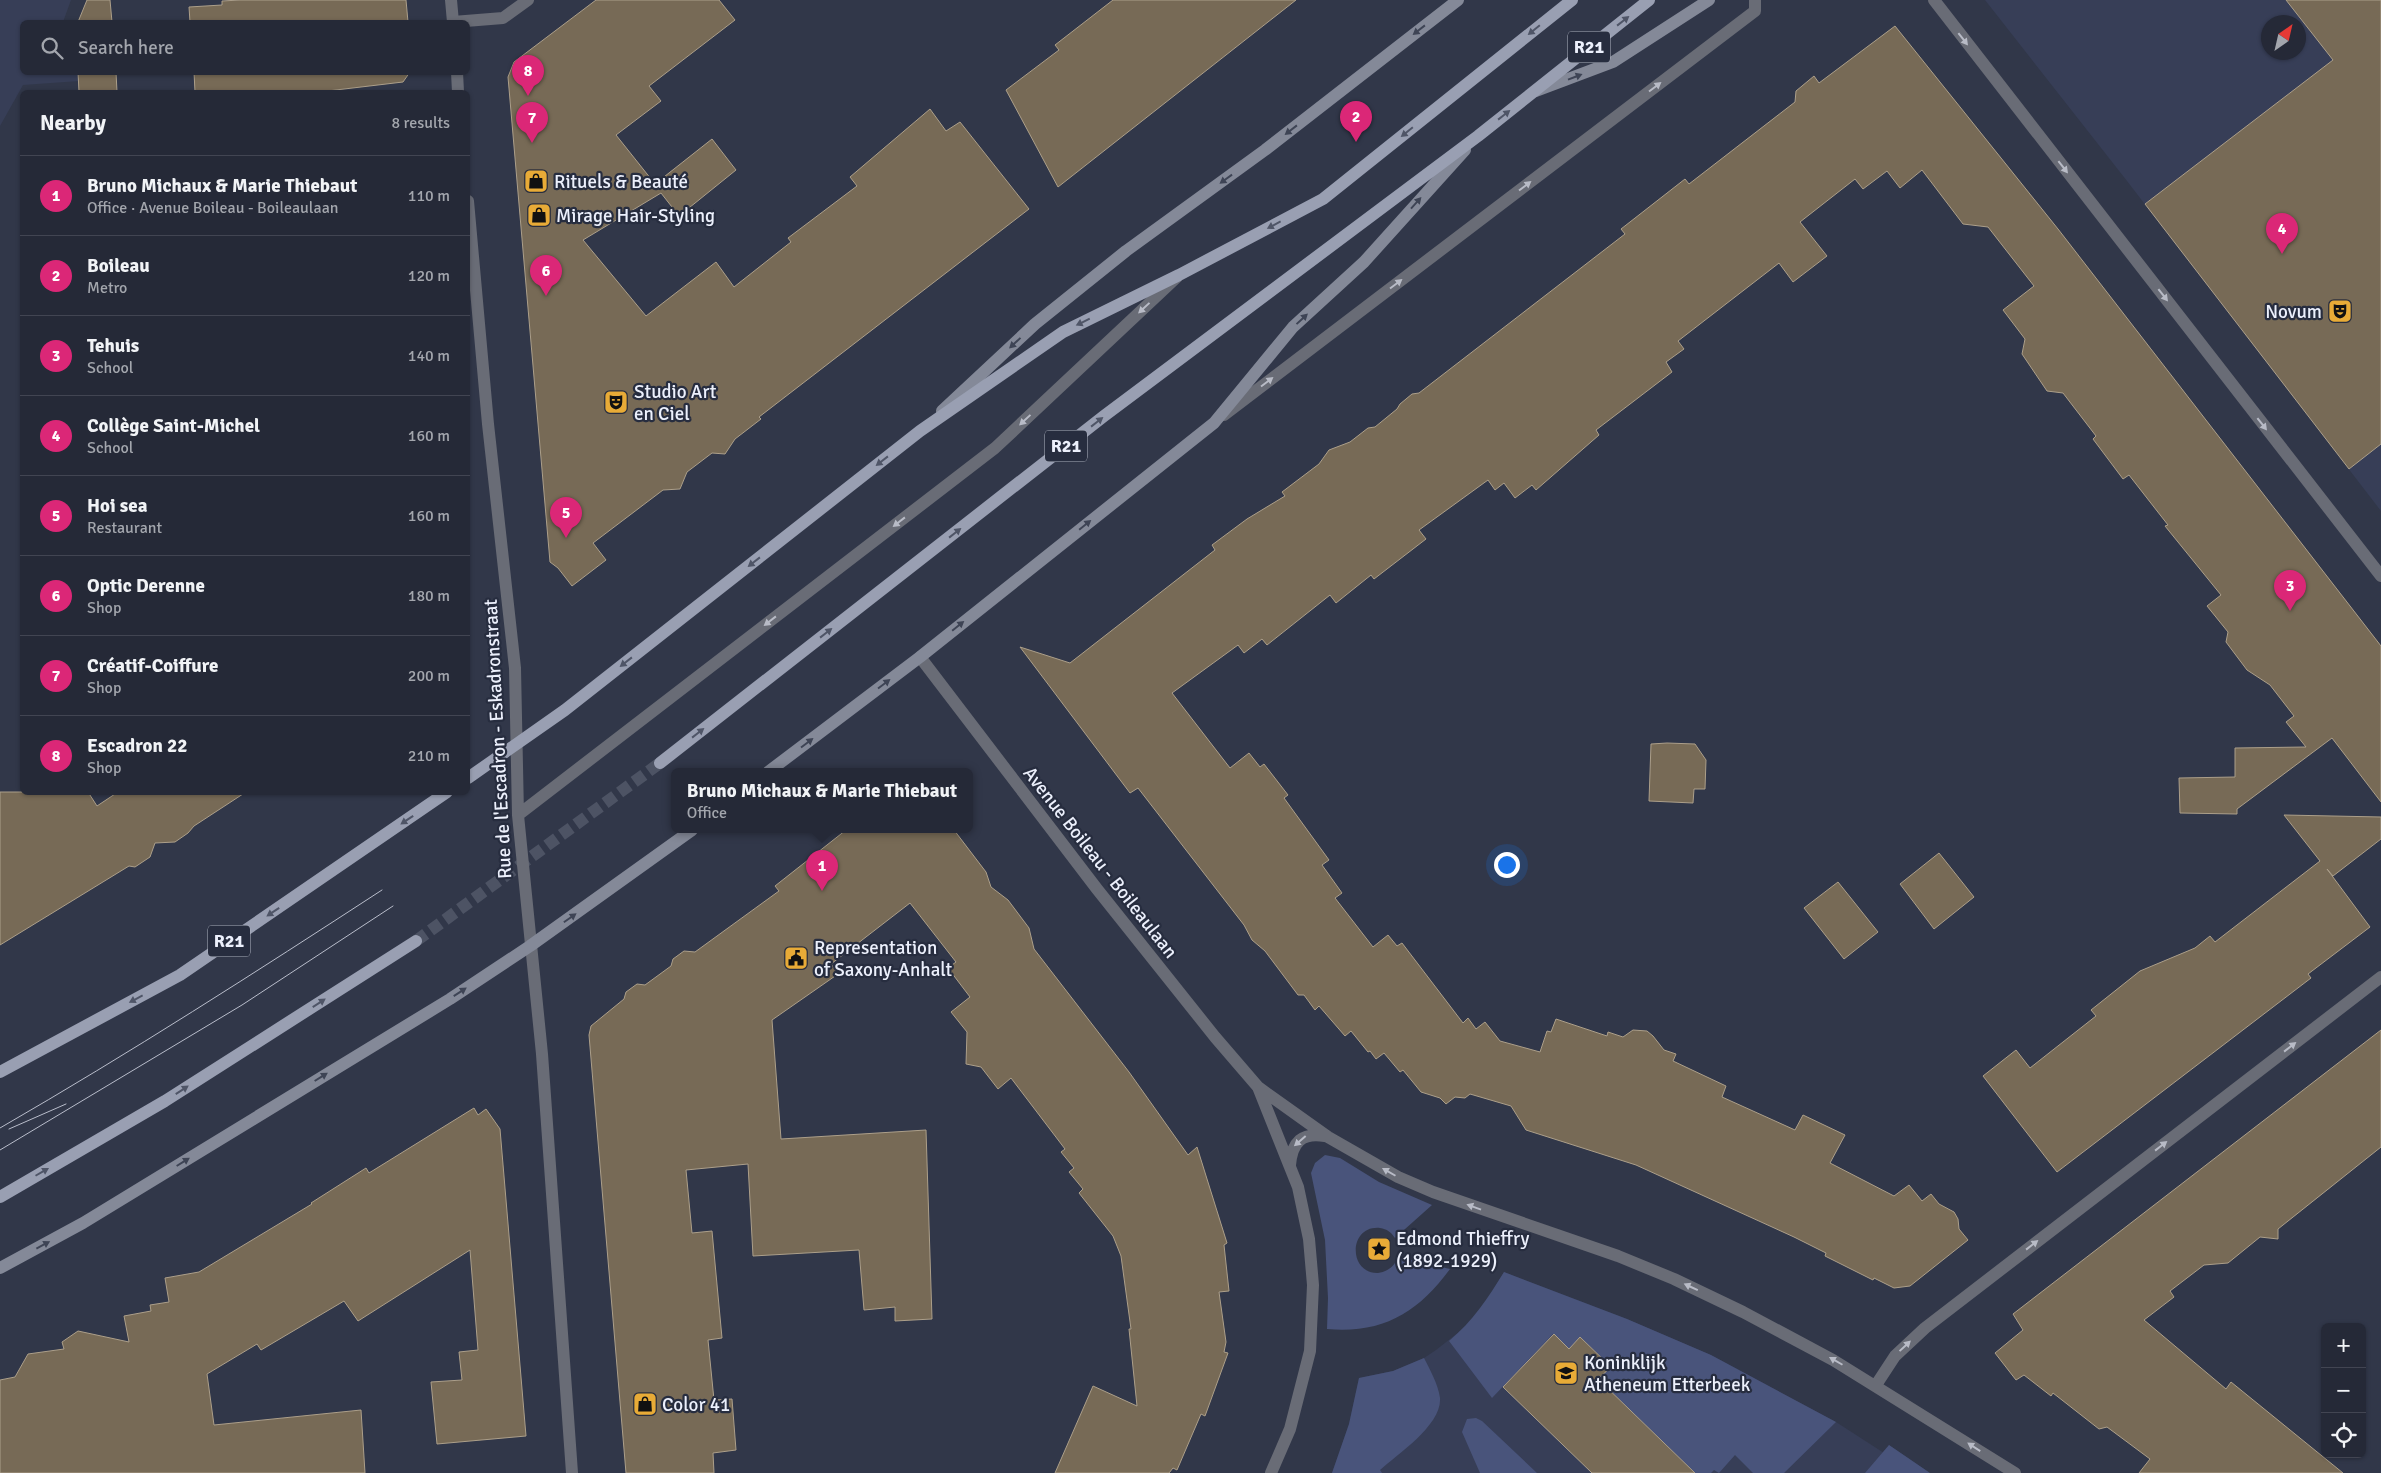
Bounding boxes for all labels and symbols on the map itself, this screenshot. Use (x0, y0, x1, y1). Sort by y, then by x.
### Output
one-way arrow (1616, 15, 1629, 26)
north arrow (2261, 15, 2306, 60)
one-way arrow (1412, 25, 1426, 35)
one-way arrow (1528, 25, 1541, 36)
road number: R21 (1568, 32, 1610, 62)
one-way arrow (1958, 32, 1969, 45)
pin: 8 (512, 55, 544, 96)
one-way arrow (1568, 72, 1582, 80)
one-way arrow (1648, 82, 1661, 93)
pin: 2 (1340, 101, 1372, 142)
pin: 7 (516, 102, 548, 143)
one-way arrow (1497, 109, 1510, 120)
one-way arrow (1285, 124, 1298, 135)
one-way arrow (1400, 126, 1413, 137)
one-way arrow (2058, 160, 2068, 174)
shop icon: Rituels & Beauté (523, 168, 549, 194)
place label: Rituels & Beauté (554, 170, 688, 194)
one-way arrow (1220, 173, 1233, 184)
one-way arrow (1518, 180, 1531, 191)
one-way arrow (1410, 198, 1422, 210)
shop icon: Mirage Hair-Styling (526, 202, 552, 228)
place label: Mirage Hair-Styling (556, 204, 715, 228)
pin: 4 (2266, 213, 2298, 254)
one-way arrow (1267, 221, 1282, 229)
pin: 6 (530, 255, 562, 296)
one-way arrow (1389, 279, 1403, 289)
one-way arrow (2157, 288, 2168, 301)
theatre icon: Novum (2327, 298, 2353, 324)
place label: Novum (2265, 300, 2322, 324)
one-way arrow (1138, 302, 1150, 314)
one-way arrow (1295, 313, 1308, 324)
one-way arrow (1076, 318, 1090, 326)
one-way arrow (1009, 337, 1021, 349)
one-way arrow (1260, 377, 1273, 388)
place label: Studio Art en Ciel (634, 380, 717, 426)
theatre icon: Studio Art en Ciel (603, 389, 629, 415)
one-way arrow (1020, 414, 1032, 426)
one-way arrow (1090, 417, 1103, 427)
one-way arrow (2257, 417, 2268, 430)
road number: R21 (1045, 431, 1087, 462)
one-way arrow (876, 456, 889, 467)
pin: 5 (550, 497, 582, 538)
one-way arrow (892, 517, 906, 527)
one-way arrow (1078, 520, 1091, 531)
one-way arrow (948, 527, 961, 538)
one-way arrow (748, 556, 761, 567)
pin: 3 (2274, 570, 2306, 611)
street label: Rue de l'Escadron - Eskadronstraat (479, 598, 517, 879)
one-way arrow (763, 616, 777, 626)
one-way arrow (951, 621, 964, 632)
one-way arrow (820, 627, 833, 638)
one-way arrow (620, 657, 633, 667)
one-way arrow (877, 679, 891, 689)
one-way arrow (691, 727, 704, 738)
one-way arrow (800, 737, 813, 748)
street label: Avenue Boileau - Boileaulaan (1018, 762, 1183, 963)
one-way arrow (400, 815, 414, 825)
pin: 1 (806, 850, 838, 891)
your location (1494, 852, 1520, 878)
one-way arrow (266, 907, 280, 917)
one-way arrow (563, 913, 577, 923)
road number: R21 (208, 926, 250, 956)
place label: Representation of Saxony-Anhalt (814, 936, 953, 982)
public building icon: Representation of Saxony-Anhalt (783, 945, 809, 971)
one-way arrow (453, 988, 467, 997)
one-way arrow (129, 995, 143, 1003)
one-way arrow (313, 998, 326, 1007)
one-way arrow (2283, 1042, 2296, 1053)
one-way arrow (315, 1072, 328, 1081)
one-way arrow (176, 1085, 189, 1095)
one-way arrow (1294, 1136, 1307, 1147)
one-way arrow (2154, 1141, 2167, 1152)
one-way arrow (176, 1157, 189, 1166)
one-way arrow (1382, 1167, 1396, 1176)
one-way arrow (36, 1168, 49, 1177)
one-way arrow (1467, 1203, 1482, 1210)
place label: Edmond Thieffry (1892-1929) (1396, 1227, 1530, 1273)
place icon: Edmond Thieffry (1892-1929) (1366, 1236, 1392, 1262)
one-way arrow (36, 1240, 50, 1249)
one-way arrow (2025, 1240, 2038, 1251)
one-way arrow (1684, 1283, 1698, 1291)
one-way arrow (1898, 1340, 1910, 1352)
place label: Koninklijk Atheneum Etterbeek (1584, 1351, 1751, 1397)
one-way arrow (1829, 1357, 1842, 1366)
school or university icon: Koninklijk Atheneum Etterbeek (1553, 1360, 1579, 1386)
shop icon: Color 41 (632, 1391, 658, 1417)
place label: Color 41 (662, 1393, 730, 1417)
one-way arrow (1968, 1442, 1981, 1451)

